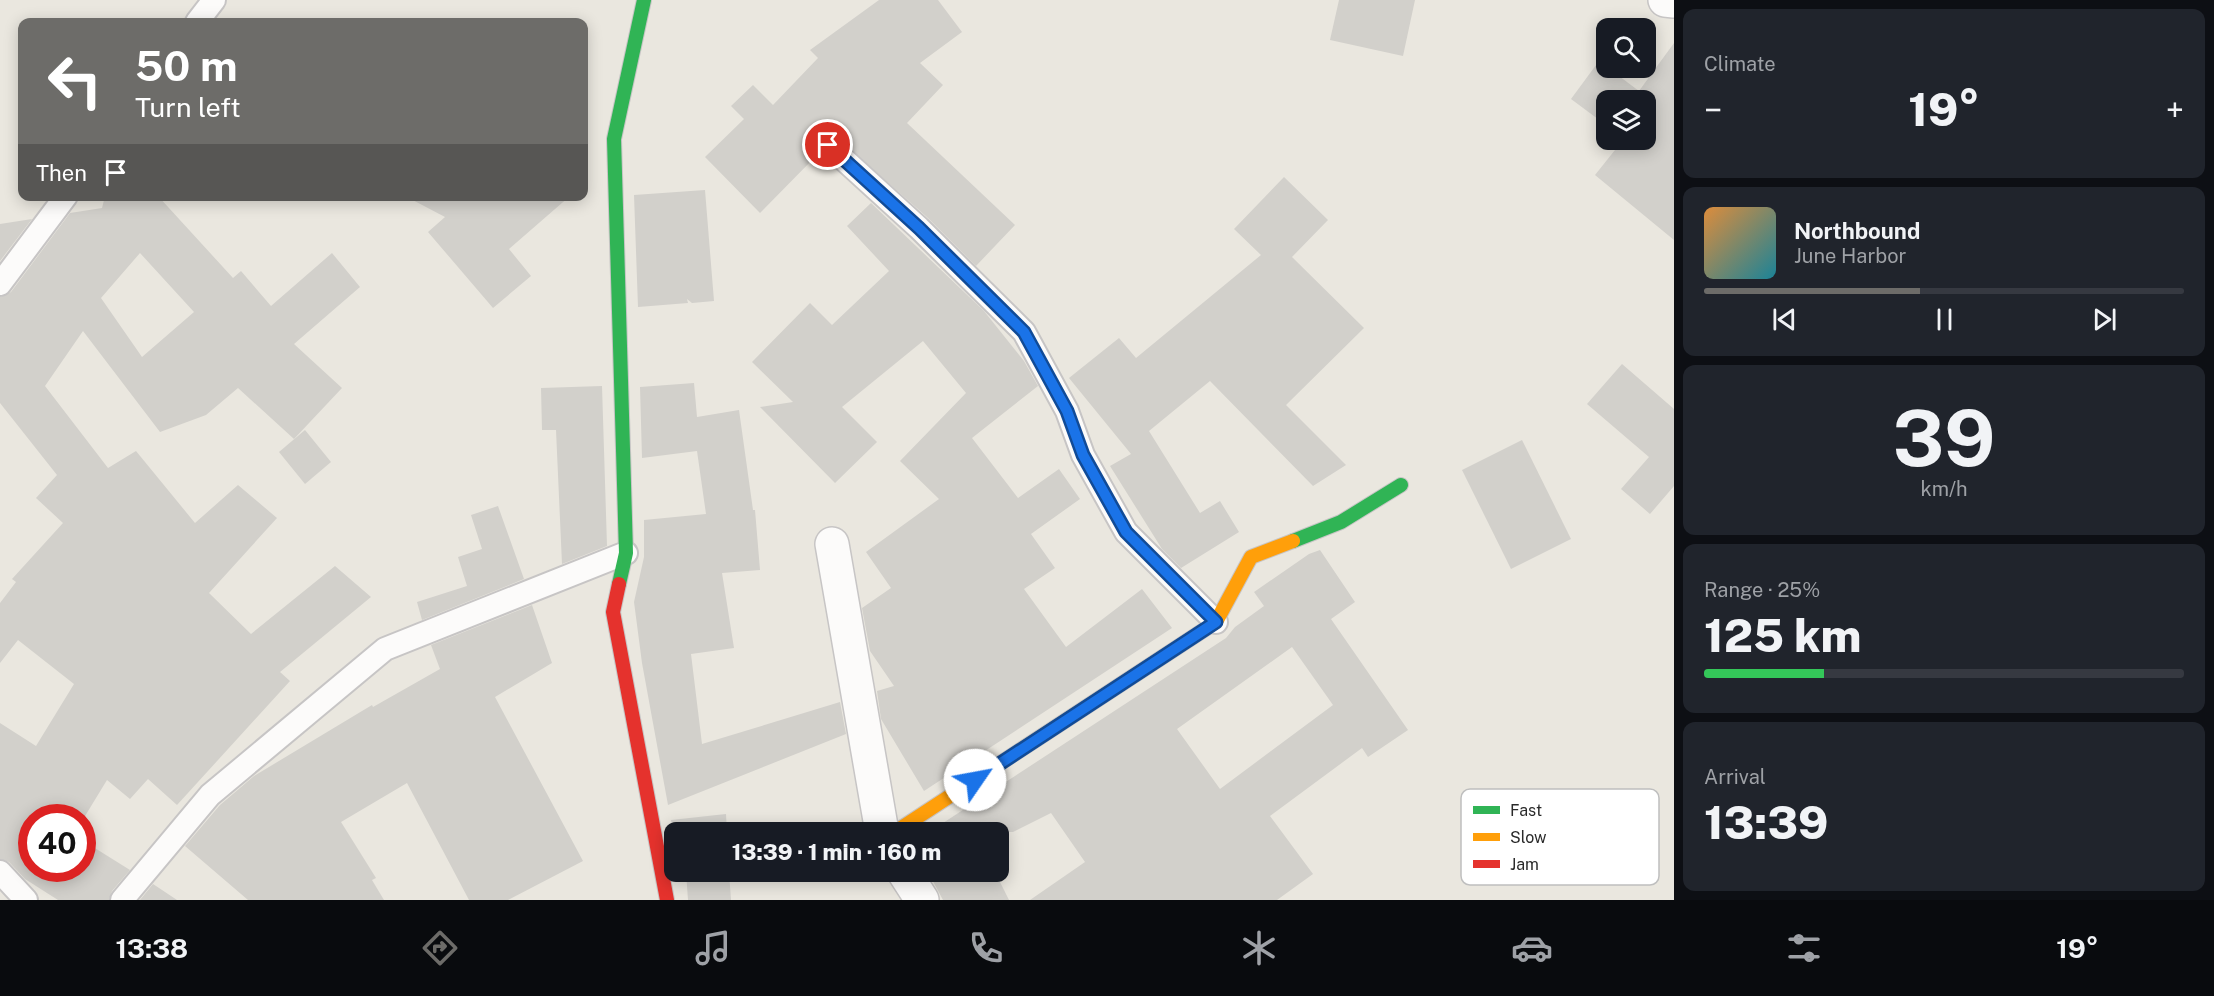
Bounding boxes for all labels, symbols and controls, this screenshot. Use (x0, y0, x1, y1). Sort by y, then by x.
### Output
map controls (1596, 18, 1656, 150)
button: search (1596, 18, 1656, 78)
text: 50 m (135, 41, 238, 90)
icon: left (36, 42, 114, 120)
text: Climate (1704, 52, 1776, 76)
text: 19° (1908, 83, 1980, 136)
button: layers (1596, 90, 1656, 150)
text: Turn left (135, 91, 241, 123)
text: − (1704, 91, 1722, 129)
text: + (2166, 91, 2184, 129)
pin (802, 119, 853, 170)
icon: arrive (811, 128, 844, 161)
icon: arrive (99, 156, 132, 189)
text: Then (36, 160, 87, 186)
text: Northbound (1794, 218, 1920, 244)
text: June Harbor (1794, 244, 1906, 268)
icon: previous (1768, 303, 1801, 336)
icon: pause (1928, 303, 1961, 336)
icon: next (2088, 303, 2121, 336)
text: 39 (1892, 392, 1996, 484)
text: km/h (1920, 477, 1968, 501)
text: Range · 25% (1704, 578, 1820, 602)
text: 125 km (1704, 609, 1861, 662)
position arrow (943, 748, 1007, 812)
text: Arrival (1704, 765, 1766, 789)
legend (1461, 789, 1659, 885)
text: 13:39 (1704, 796, 1828, 849)
text: Fast (1510, 801, 1542, 820)
speed limit sign: 40 (18, 804, 96, 882)
text: Slow (1510, 828, 1547, 847)
text: 13:39 · 1 min · 160 m (732, 839, 941, 865)
text: Jam (1510, 855, 1539, 874)
icon: directions (419, 927, 461, 969)
icon: music (692, 927, 734, 969)
icon: phone (965, 927, 1007, 969)
icon: climate (1238, 927, 1280, 969)
icon: car (1511, 927, 1553, 969)
icon: filters (1783, 927, 1825, 969)
text: 13:38 (115, 932, 188, 964)
text: 19° (2056, 932, 2099, 964)

